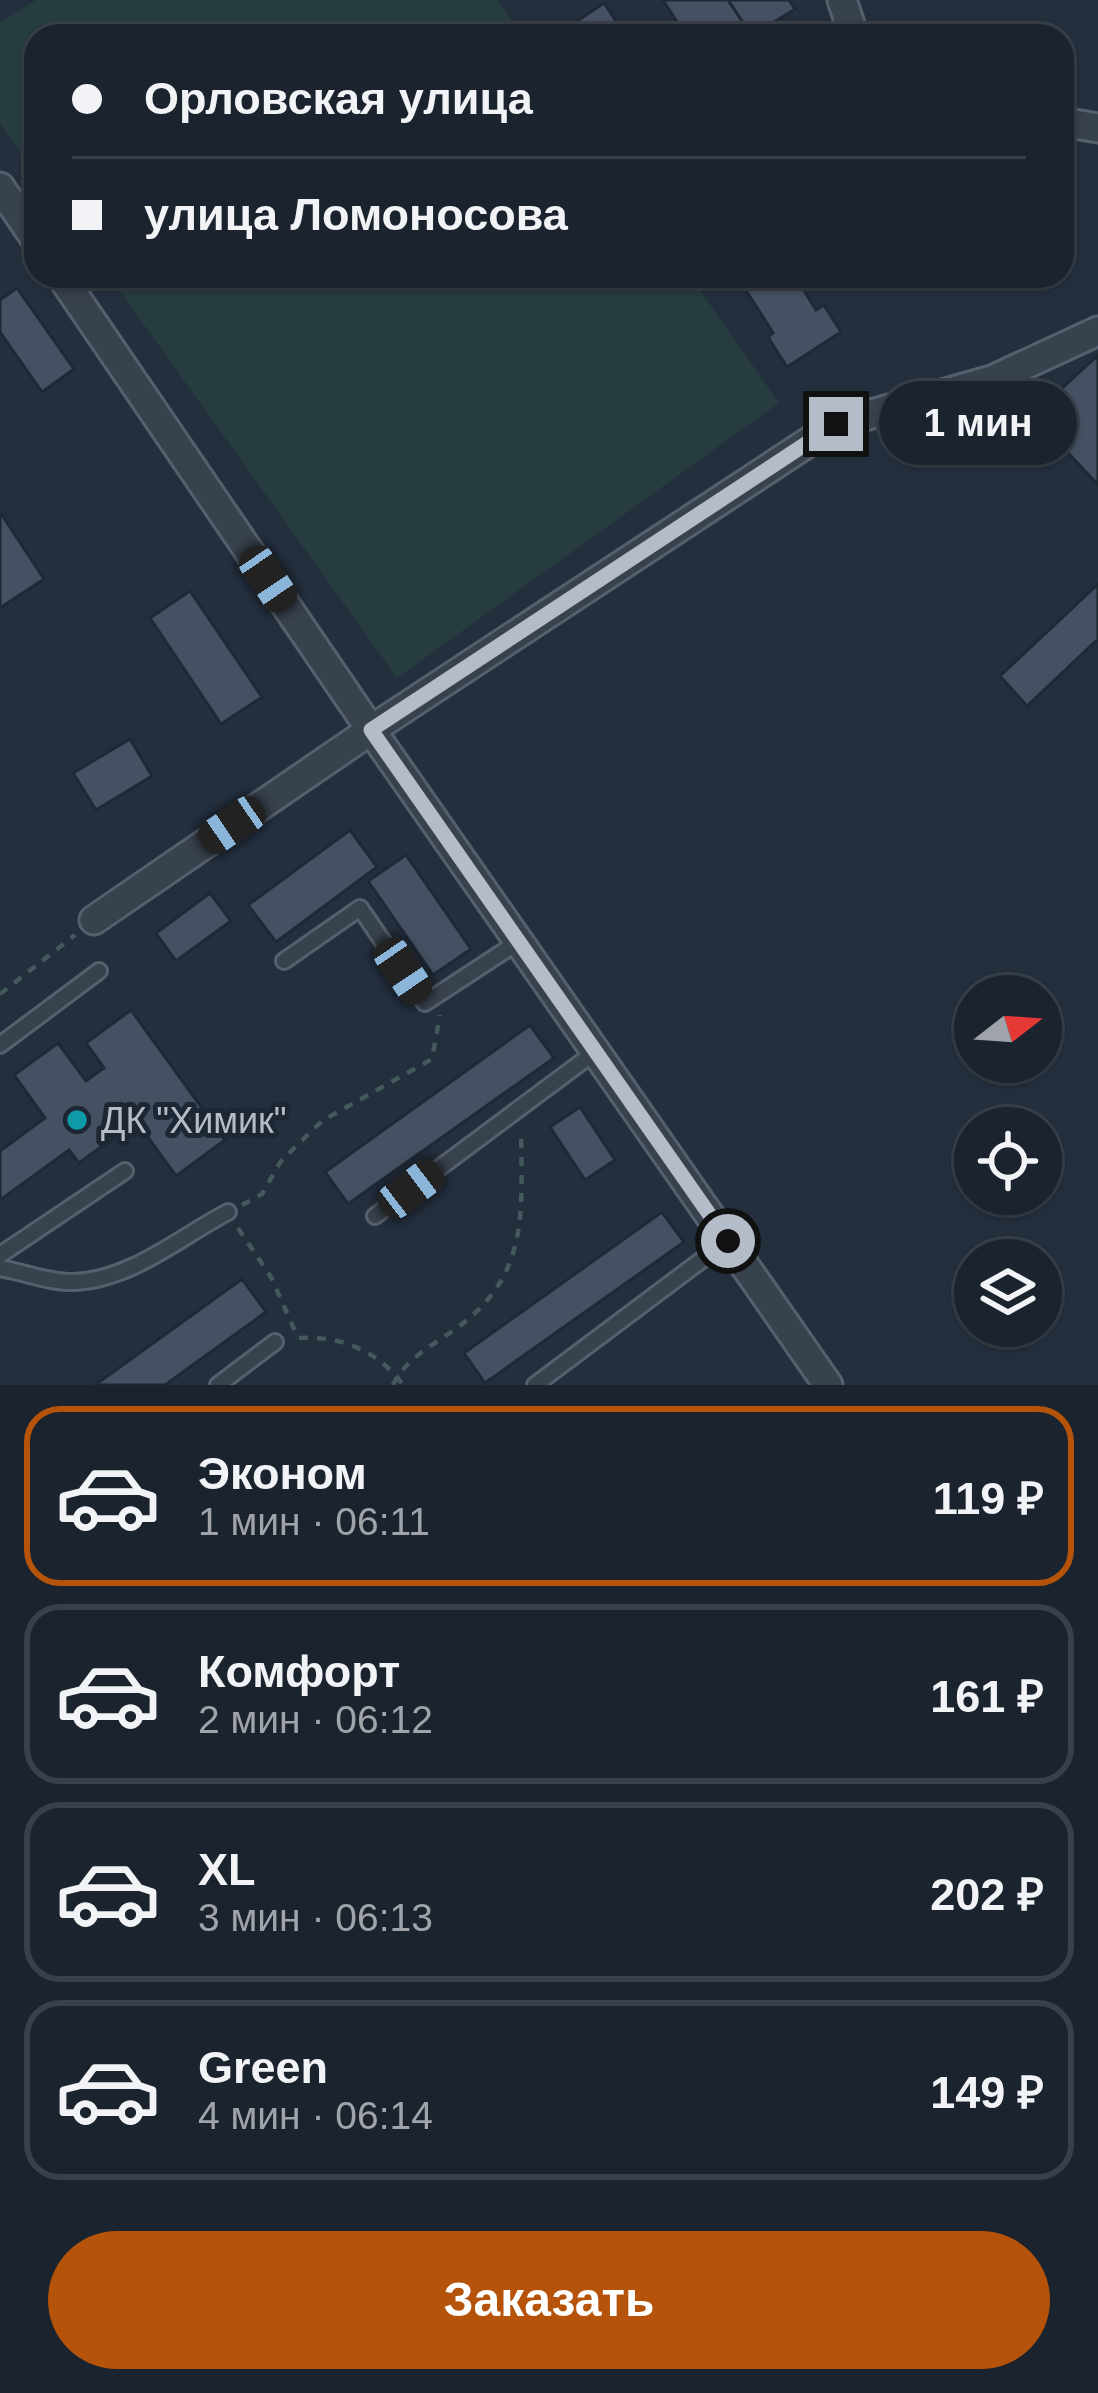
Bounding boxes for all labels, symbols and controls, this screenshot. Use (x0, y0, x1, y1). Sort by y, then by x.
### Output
text: Орловская улица (144, 73, 533, 124)
text: улица Ломоносова (144, 189, 568, 240)
callout: 1 мин (878, 382, 1076, 466)
route end (809, 397, 863, 451)
text: 1 мин (924, 401, 1032, 444)
car (233, 539, 303, 619)
car (192, 790, 272, 860)
car (368, 931, 438, 1011)
north arrow (954, 975, 1062, 1083)
map controls (954, 975, 1062, 1347)
place label: ДК "Химик" (101, 1100, 287, 1141)
marker: ДК "Химик" (64, 1107, 90, 1133)
button: locate (954, 1107, 1062, 1215)
car (371, 1153, 451, 1225)
route start (701, 1214, 755, 1268)
button: layers (954, 1239, 1062, 1347)
icon: car (54, 1442, 162, 1550)
text: Эконом (198, 1448, 367, 1499)
text: 119 ₽ (933, 1473, 1044, 1524)
text: 1 мин · 06:11 (198, 1500, 430, 1543)
icon: car (54, 1640, 162, 1748)
text: Комфорт (198, 1646, 400, 1697)
text: 161 ₽ (930, 1671, 1044, 1722)
text: 2 мин · 06:12 (198, 1698, 433, 1741)
icon: car (54, 1838, 162, 1946)
text: XL (198, 1844, 256, 1895)
text: 202 ₽ (930, 1869, 1044, 1920)
text: 3 мин · 06:13 (198, 1896, 433, 1939)
icon: car (54, 2036, 162, 2144)
text: Green (198, 2042, 328, 2093)
text: 149 ₽ (930, 2067, 1044, 2118)
text: 4 мин · 06:14 (198, 2094, 433, 2137)
button: Заказать (48, 2231, 1050, 2369)

